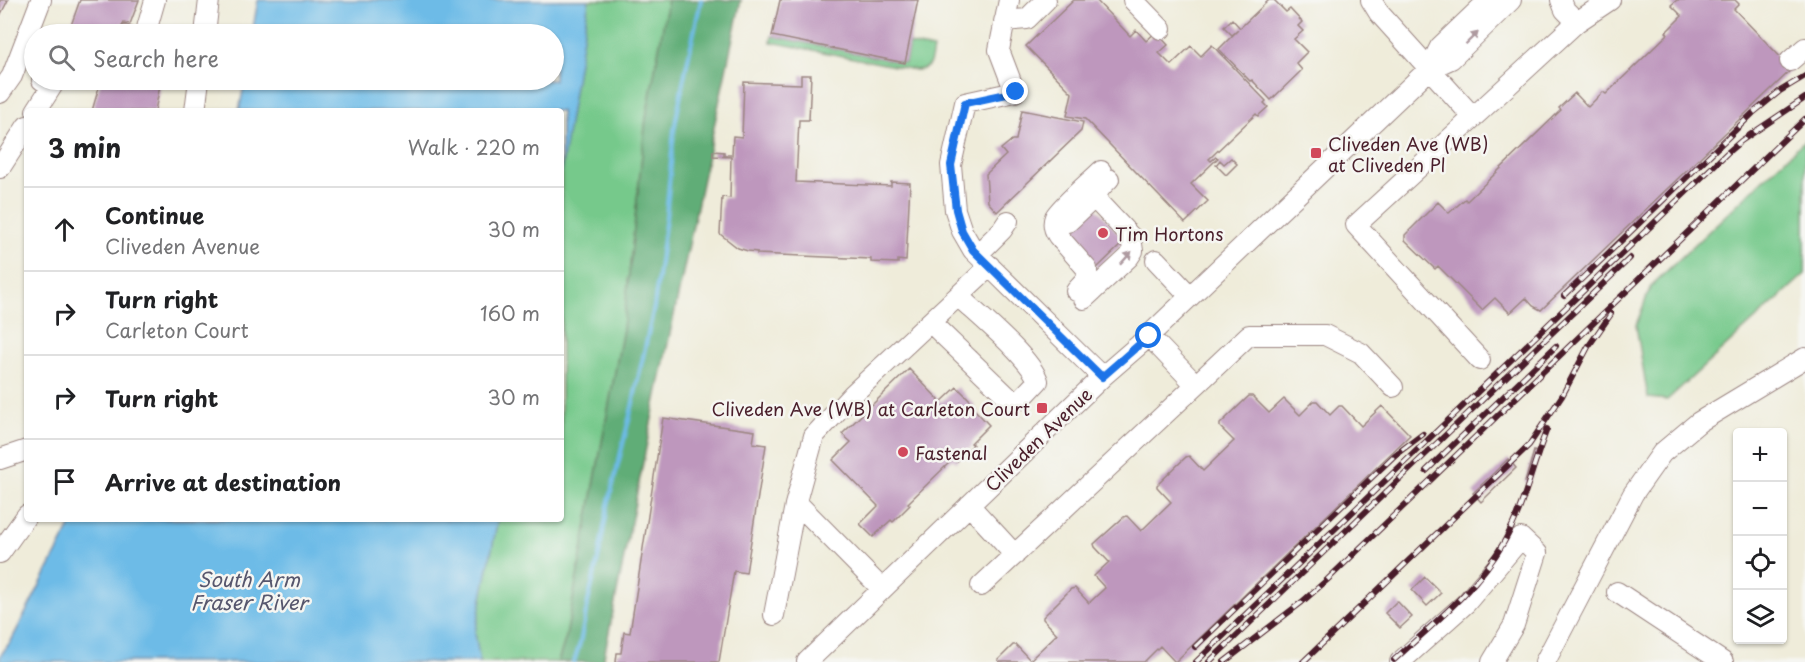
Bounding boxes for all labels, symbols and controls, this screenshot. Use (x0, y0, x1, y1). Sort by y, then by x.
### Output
search box (24, 24, 564, 90)
one-way arrow (1465, 31, 1479, 45)
icon: search (45, 41, 78, 74)
text: Search here (93, 41, 219, 74)
route end (1002, 78, 1028, 104)
text: 3 min (48, 128, 121, 167)
place label: Cliveden Ave (WB) at Cliveden Pl (1328, 130, 1489, 178)
text: Walk · 220 m (408, 132, 540, 162)
marker: Cliveden Ave (WB) at Cliveden Pl (1309, 146, 1323, 160)
text: Continue (105, 198, 204, 231)
icon: ahead (48, 213, 81, 246)
text: 30 m (487, 214, 540, 244)
place label: Tim Hortons (1115, 220, 1223, 247)
marker: Tim Hortons (1096, 226, 1110, 240)
text: Cliveden Avenue (105, 231, 260, 261)
one-way arrow (1119, 251, 1133, 266)
text: Turn right (105, 282, 218, 315)
icon: right (48, 297, 81, 330)
text: 160 m (480, 298, 540, 328)
text: Carleton Court (105, 315, 249, 345)
route start (1135, 322, 1161, 348)
icon: right (48, 381, 81, 414)
text: Turn right (105, 381, 218, 414)
street label: Cliveden Avenue (978, 381, 1098, 497)
text: 30 m (487, 382, 540, 412)
place label: Cliveden Ave (WB) at Carleton Court (712, 395, 1030, 422)
marker: Cliveden Ave (WB) at Carleton Court (1035, 401, 1049, 415)
map controls (1733, 428, 1787, 644)
button: + (1733, 428, 1787, 482)
place label: Fastenal (915, 439, 987, 466)
marker: Fastenal (896, 445, 910, 459)
icon: arrive (48, 465, 81, 498)
text: Arrive at destination (105, 465, 341, 498)
button: − (1733, 482, 1787, 536)
button: locate (1733, 536, 1787, 590)
water label: South Arm Fraser River (191, 564, 310, 617)
button: layers (1733, 590, 1787, 644)

